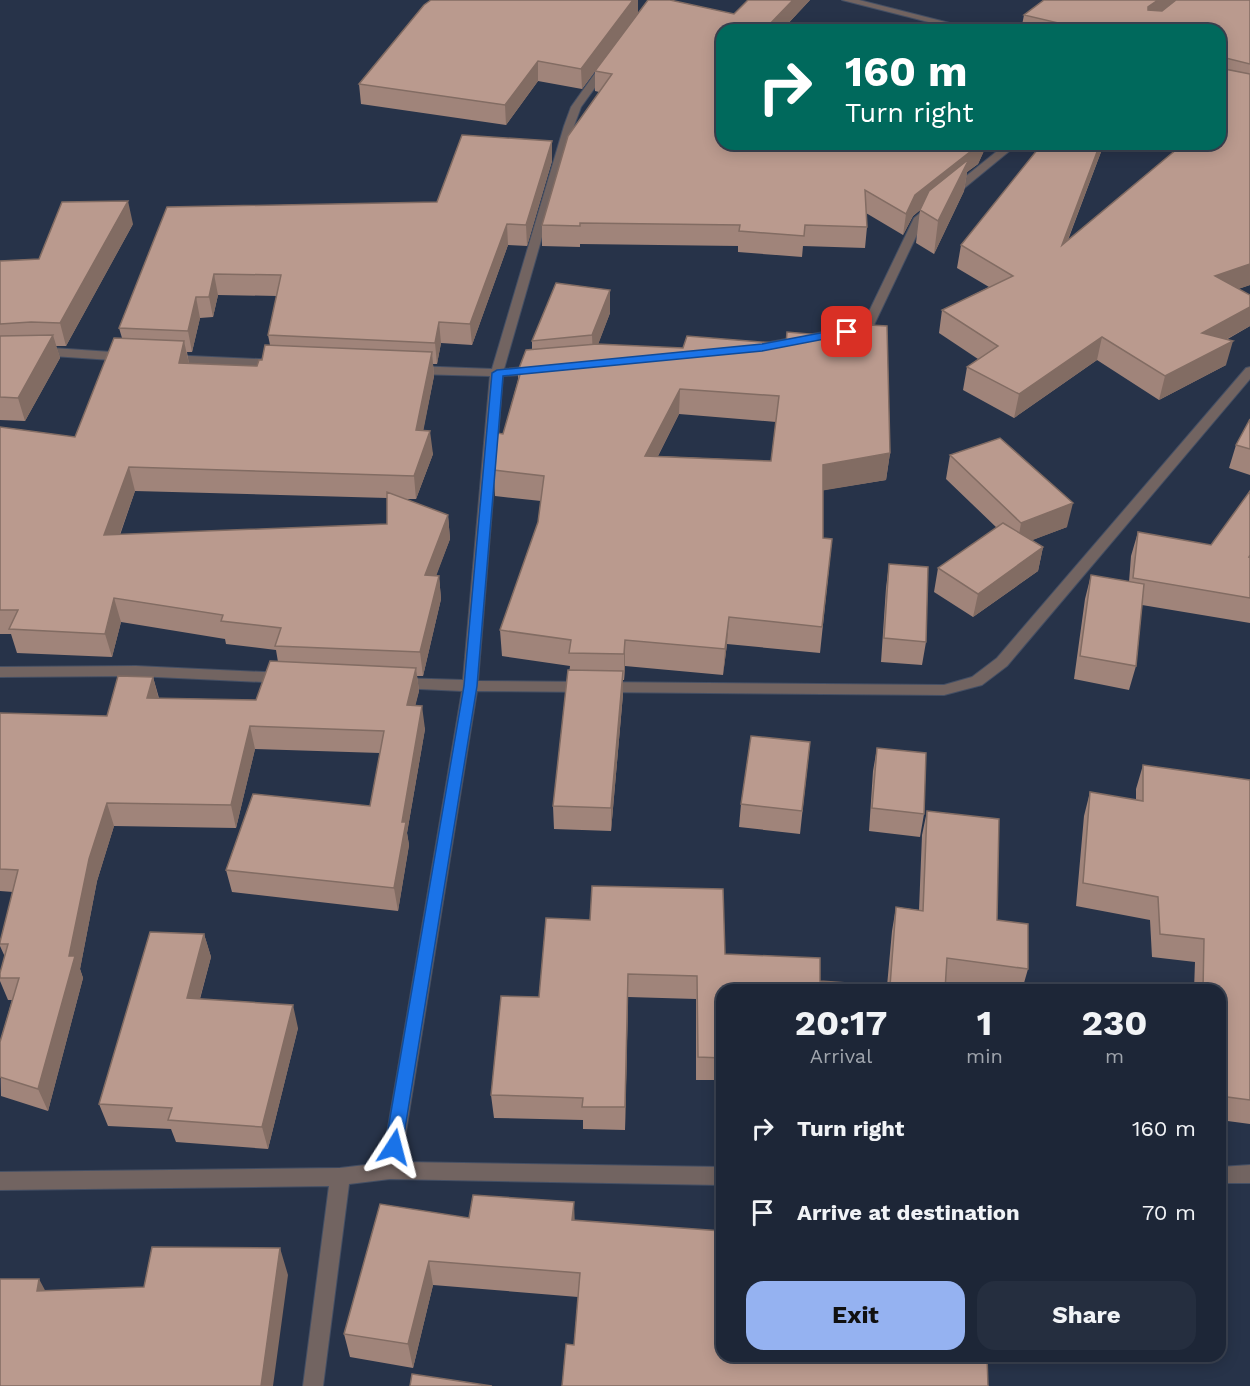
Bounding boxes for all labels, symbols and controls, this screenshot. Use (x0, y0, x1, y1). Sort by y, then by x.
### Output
text: 160 m (845, 47, 968, 96)
icon: right (746, 48, 824, 126)
text: Turn right (845, 97, 974, 129)
pin (821, 306, 872, 357)
icon: arrive (830, 315, 863, 348)
text: 20:17 (795, 1002, 888, 1044)
text: 1 (977, 1002, 992, 1044)
text: 230 (1081, 1002, 1147, 1044)
text: Arrival (810, 1044, 872, 1068)
text: min (966, 1044, 1003, 1068)
text: m (1105, 1044, 1124, 1068)
icon: right (746, 1112, 779, 1145)
position arrow (362, 1115, 426, 1179)
text: Turn right (797, 1116, 904, 1141)
text: 160 m (1132, 1116, 1196, 1141)
icon: arrive (746, 1196, 779, 1229)
text: Arrive at destination (797, 1200, 1020, 1225)
text: 70 m (1142, 1200, 1196, 1225)
button: Exit (746, 1281, 965, 1350)
button: Share (977, 1281, 1196, 1350)

